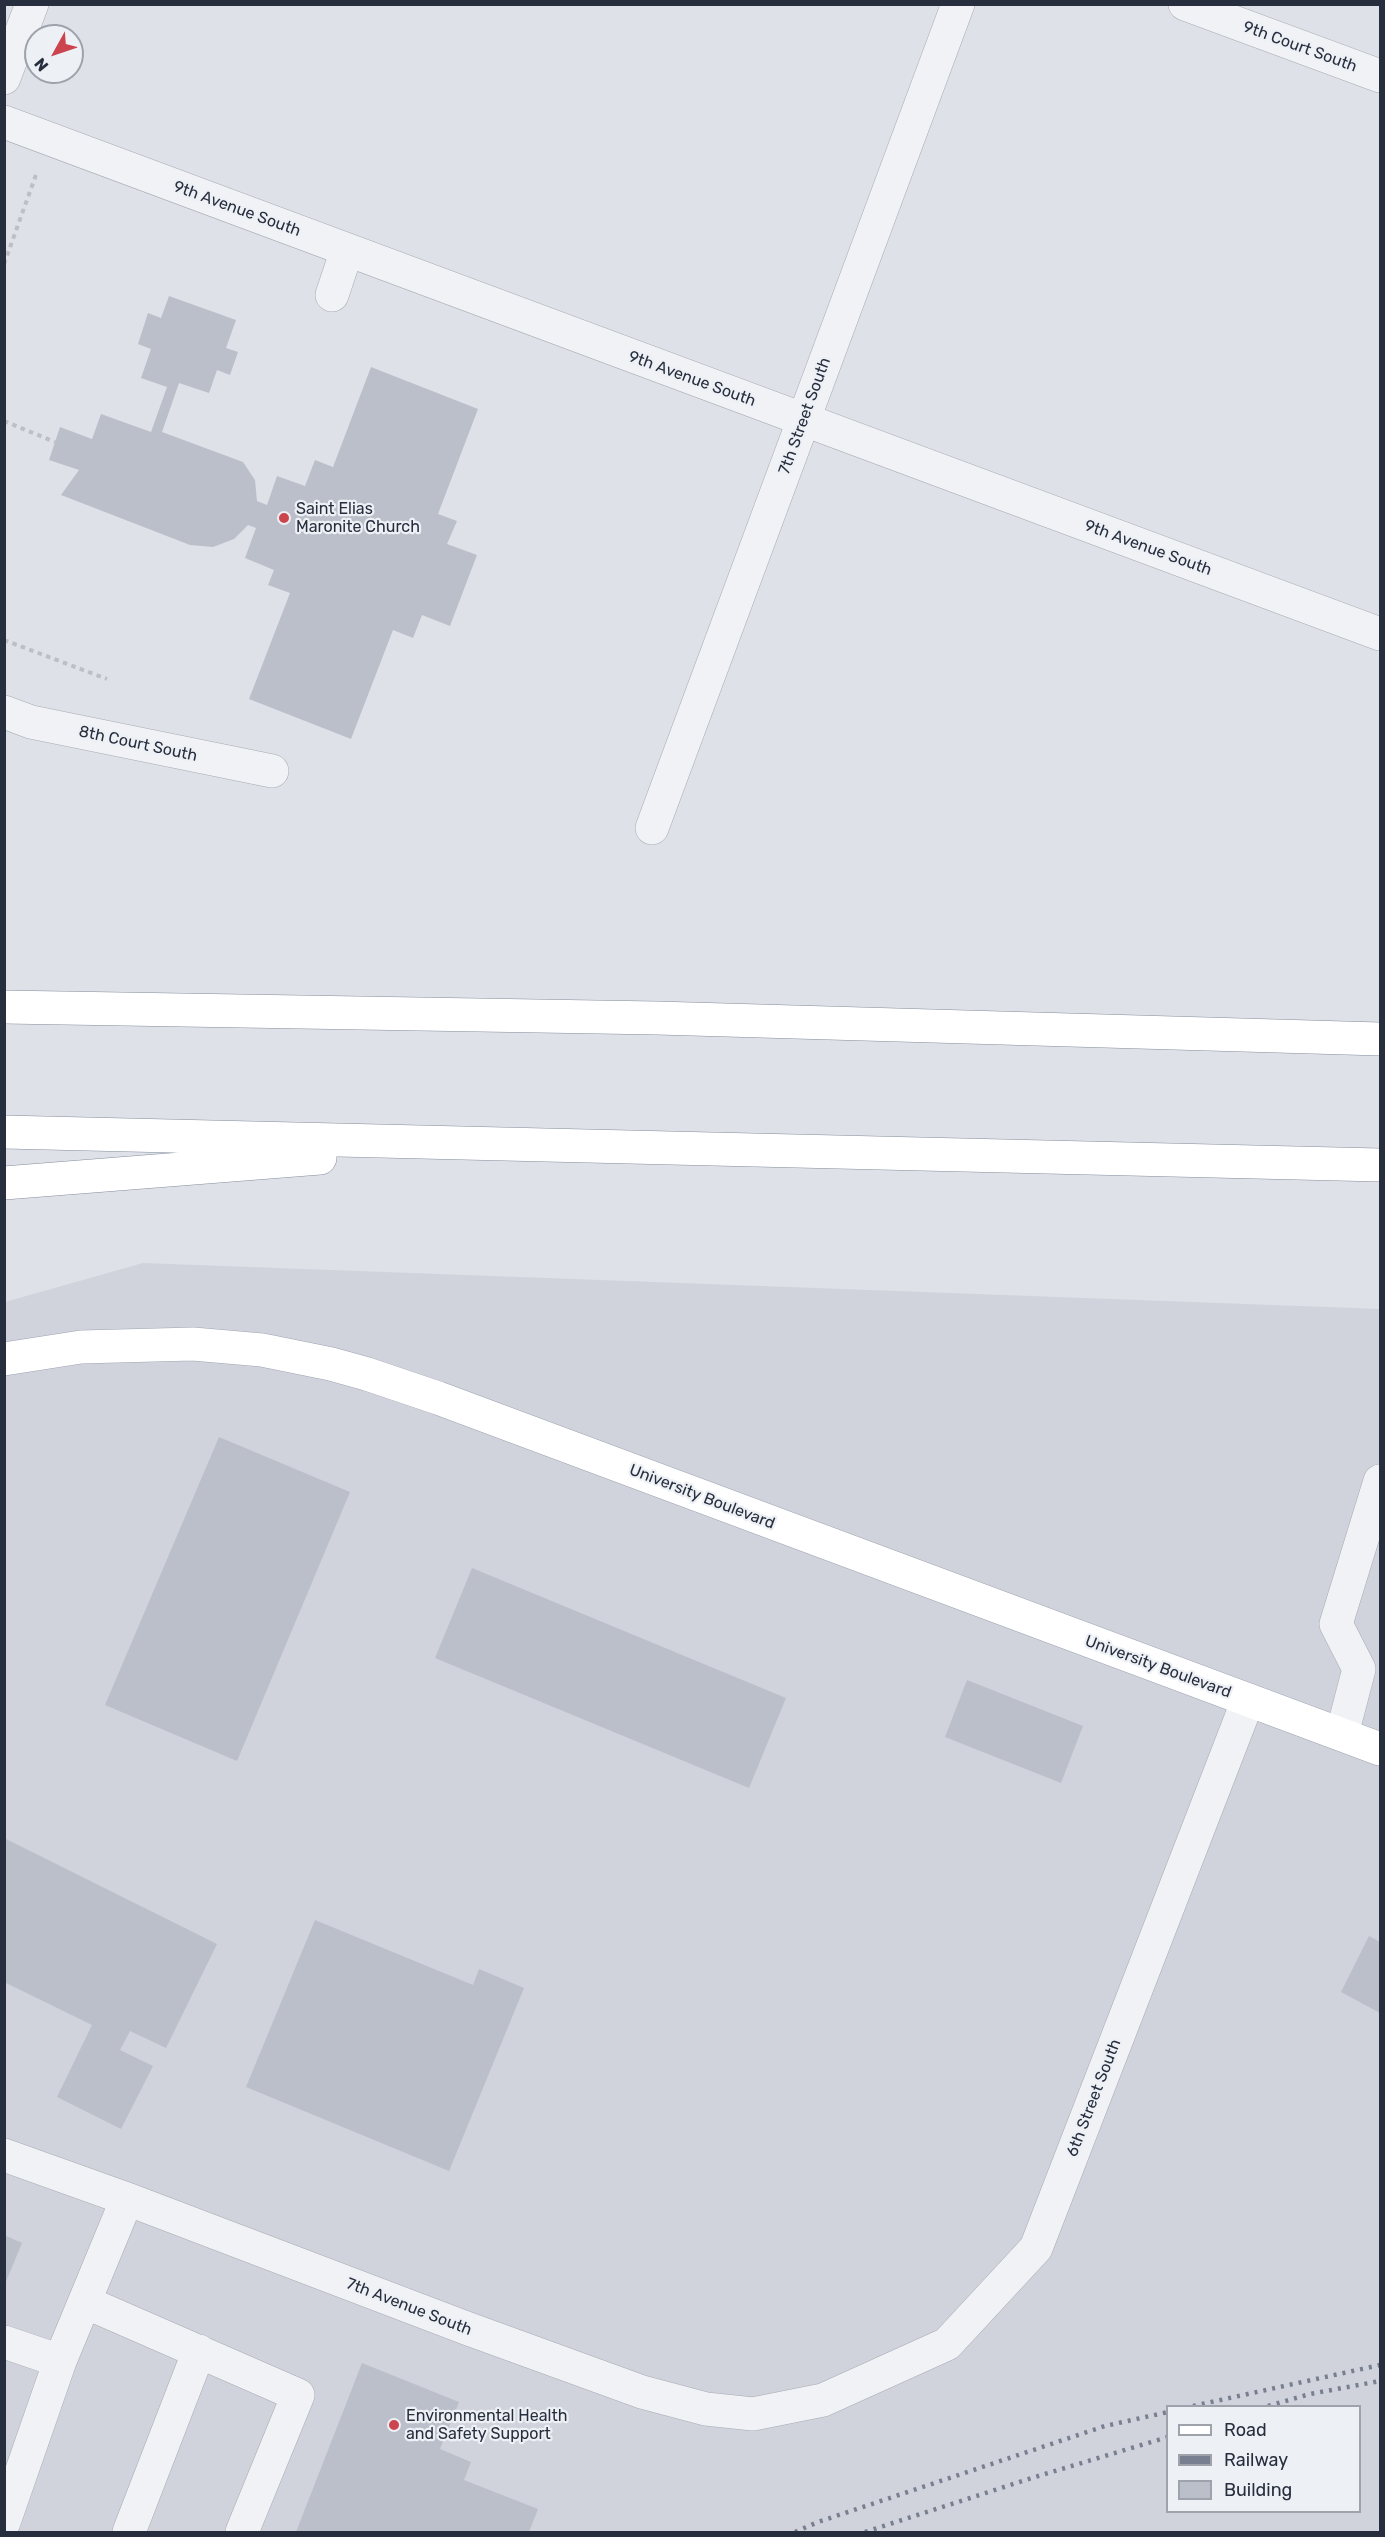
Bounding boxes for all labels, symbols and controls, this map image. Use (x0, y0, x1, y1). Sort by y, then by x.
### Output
street label: 9th Court South (1240, 17, 1360, 77)
north arrow (24, 24, 84, 84)
text: N (30, 54, 52, 75)
street label: 9th Avenue South (171, 177, 303, 241)
street label: 9th Avenue South (626, 347, 758, 411)
street label: 7th Street South (775, 355, 835, 477)
place label: Saint Elias Maronite Church (296, 499, 420, 537)
marker: Saint Elias Maronite Church (277, 511, 291, 525)
street label: 9th Avenue South (1082, 516, 1214, 580)
street label: 8th Court South (77, 722, 199, 766)
street label: University Boulevard (627, 1460, 777, 1534)
street label: University Boulevard (1082, 1632, 1234, 1702)
street label: 6th Street South (1063, 2036, 1125, 2160)
street label: 7th Avenue South (344, 2274, 474, 2340)
legend (1166, 2405, 1361, 2513)
place label: Environmental Health and Safety Support (406, 2406, 567, 2444)
marker: Environmental Health and Safety Support (387, 2418, 401, 2432)
text: Road (1224, 2419, 1267, 2441)
text: Railway (1224, 2449, 1288, 2471)
text: Building (1224, 2479, 1292, 2501)

